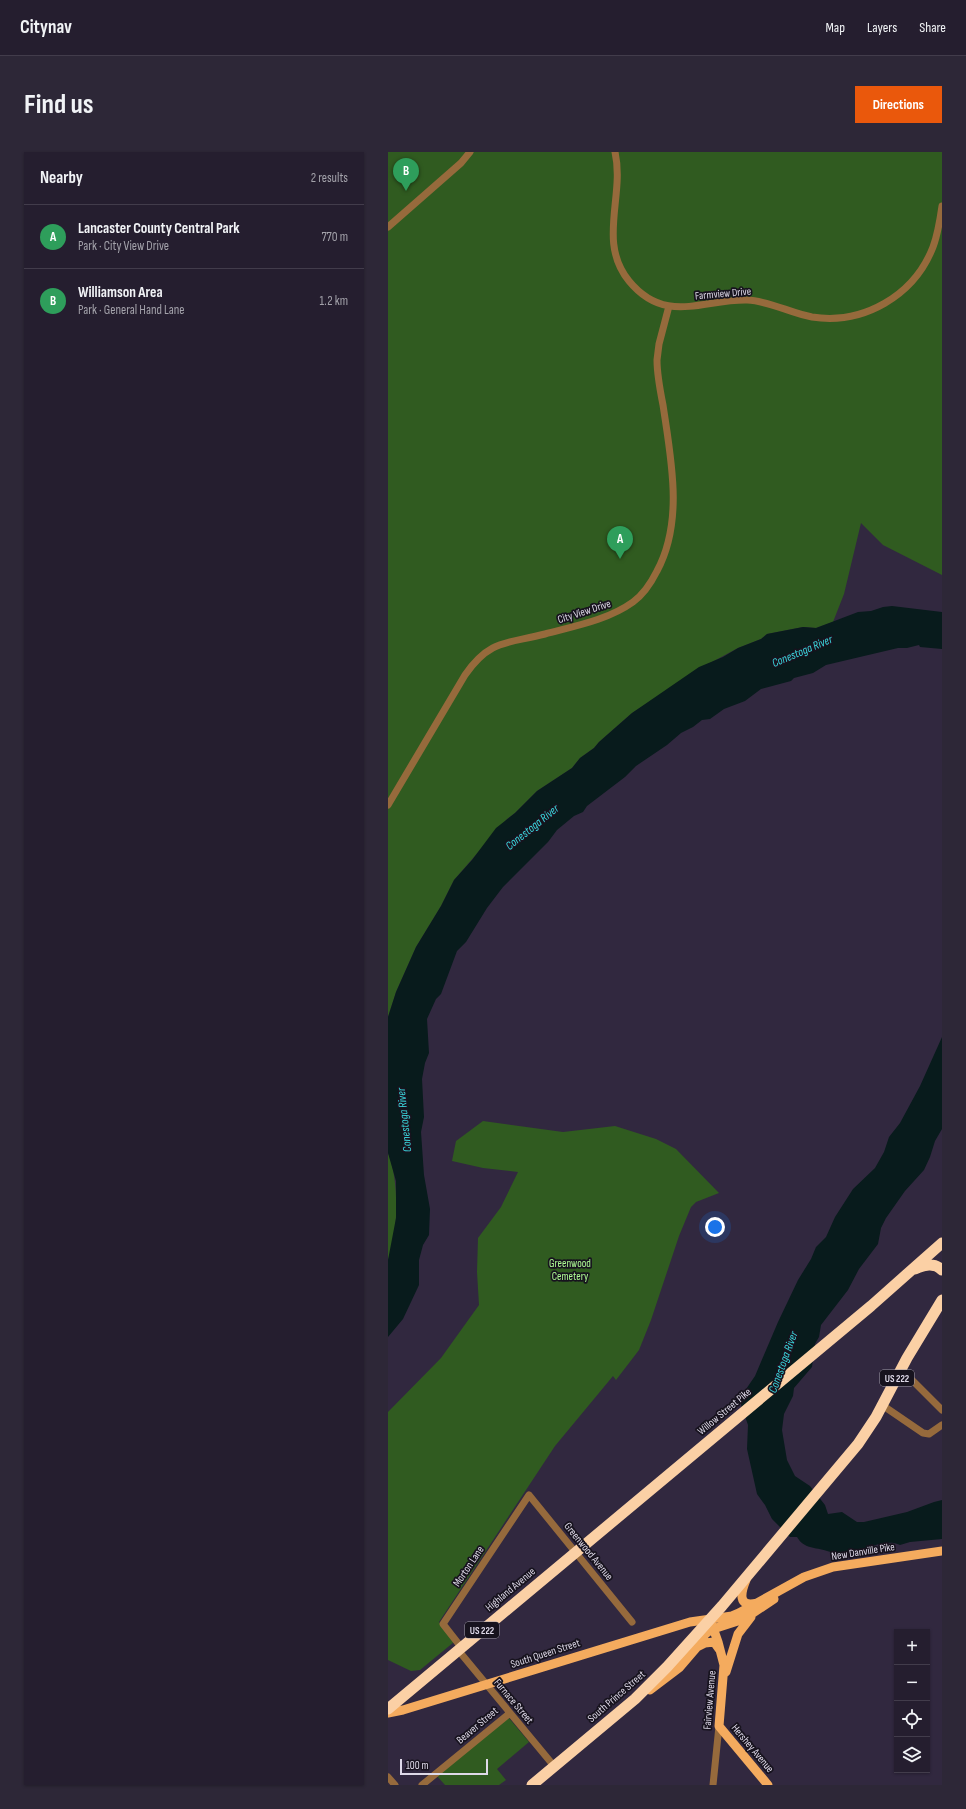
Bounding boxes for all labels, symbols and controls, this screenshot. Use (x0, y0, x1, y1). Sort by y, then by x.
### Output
text: Citynav (20, 16, 72, 39)
text: Map (825, 19, 845, 36)
text: Layers (867, 19, 897, 36)
text: Share (919, 19, 946, 36)
button: Directions (855, 86, 942, 123)
text: Find us (24, 88, 93, 121)
pin: B (393, 158, 419, 191)
text: Nearby (40, 168, 83, 188)
text: 2 results (311, 170, 348, 186)
text: Lancaster County Central Park (78, 219, 240, 238)
text: A (50, 229, 56, 245)
text: 770 m (321, 229, 348, 245)
text: Park · City View Drive (78, 238, 169, 254)
text: Williamson Area (78, 283, 163, 302)
street label: Farmview Drive (694, 285, 752, 302)
text: B (50, 293, 56, 309)
text: 1.2 km (319, 293, 348, 309)
text: Park · General Hand Lane (78, 302, 185, 318)
pin: A (607, 526, 633, 559)
street label: City View Drive (556, 597, 612, 626)
water label: Conestoga River (770, 632, 835, 671)
water label: Conestoga River (503, 801, 563, 854)
water label: Conestoga River (394, 1086, 415, 1153)
your location (705, 1217, 725, 1237)
park label: Greenwood Cemetery (549, 1257, 591, 1283)
water label: Conestoga River (765, 1329, 802, 1395)
road number: US 222 (880, 1370, 914, 1386)
street label: Willow Street Pike (695, 1385, 754, 1438)
street label: Greenwood Avenue (561, 1520, 616, 1583)
street label: New Danville Pike (831, 1540, 896, 1563)
street label: Morton Lane (450, 1544, 487, 1589)
street label: Highland Avenue (483, 1565, 538, 1614)
road number: US 222 (465, 1622, 499, 1638)
map controls (894, 1629, 930, 1773)
button: + (894, 1629, 930, 1665)
street label: South Queen Street (509, 1636, 582, 1671)
button: − (894, 1665, 930, 1701)
street label: South Prince Street (585, 1667, 648, 1725)
street label: Fairview Avenue (700, 1670, 719, 1730)
street label: Furnace Street (491, 1676, 537, 1727)
button: locate (894, 1701, 930, 1737)
street label: Beaver Street (454, 1704, 501, 1746)
street label: Hershey Avenue (729, 1722, 777, 1775)
button: layers (894, 1737, 930, 1773)
scale bar (400, 1757, 488, 1776)
text: 100 m (406, 1759, 428, 1772)

